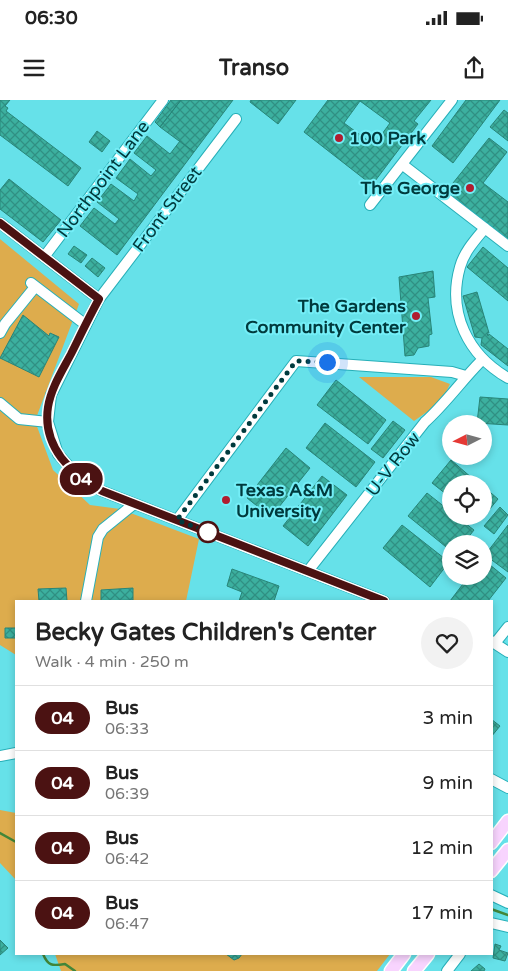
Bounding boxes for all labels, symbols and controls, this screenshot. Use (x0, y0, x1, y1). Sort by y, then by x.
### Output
text: 06:30 (25, 7, 78, 29)
icon: menu (20, 54, 48, 82)
icon: share (460, 54, 488, 82)
text: Transo (219, 55, 289, 81)
street label: Northpoint Lane (52, 116, 154, 242)
place label: 100 Park (349, 127, 426, 149)
marker: 100 Park (333, 132, 345, 144)
street label: Front Street (128, 162, 206, 256)
place label: The George (359, 177, 460, 199)
marker: The George (464, 182, 476, 194)
place label: The Gardens Community Center (245, 295, 407, 338)
marker: The Gardens Community Center (410, 310, 422, 322)
your location (315, 350, 340, 375)
north arrow (442, 415, 492, 465)
map controls (442, 415, 492, 585)
street label: U-V Row (361, 427, 425, 501)
line badge: 04 (58, 463, 104, 495)
text: 04 (70, 468, 92, 490)
button: locate (442, 475, 492, 525)
place label: Texas A&M University (235, 479, 333, 522)
marker: Texas A&M University (220, 494, 232, 506)
unlabelled marker (197, 521, 219, 543)
button: layers (442, 535, 492, 585)
button: heart (421, 617, 473, 669)
text: Becky Gates Children's Center (35, 618, 376, 647)
text: Walk · 4 min · 250 m (35, 652, 189, 672)
text: Bus (105, 697, 139, 719)
text: 04 (51, 707, 74, 729)
text: 3 min (422, 707, 473, 729)
text: 06:33 (105, 719, 149, 739)
text: Bus (105, 762, 139, 784)
text: 04 (51, 772, 74, 794)
text: 9 min (422, 772, 473, 794)
text: 06:39 (105, 784, 149, 804)
text: Bus (105, 827, 139, 849)
text: 04 (51, 837, 74, 859)
text: 12 min (410, 837, 473, 859)
text: 06:42 (105, 849, 149, 869)
text: Bus (105, 892, 139, 914)
text: 04 (51, 902, 74, 924)
text: 17 min (410, 902, 473, 924)
text: 06:47 (105, 914, 149, 934)

